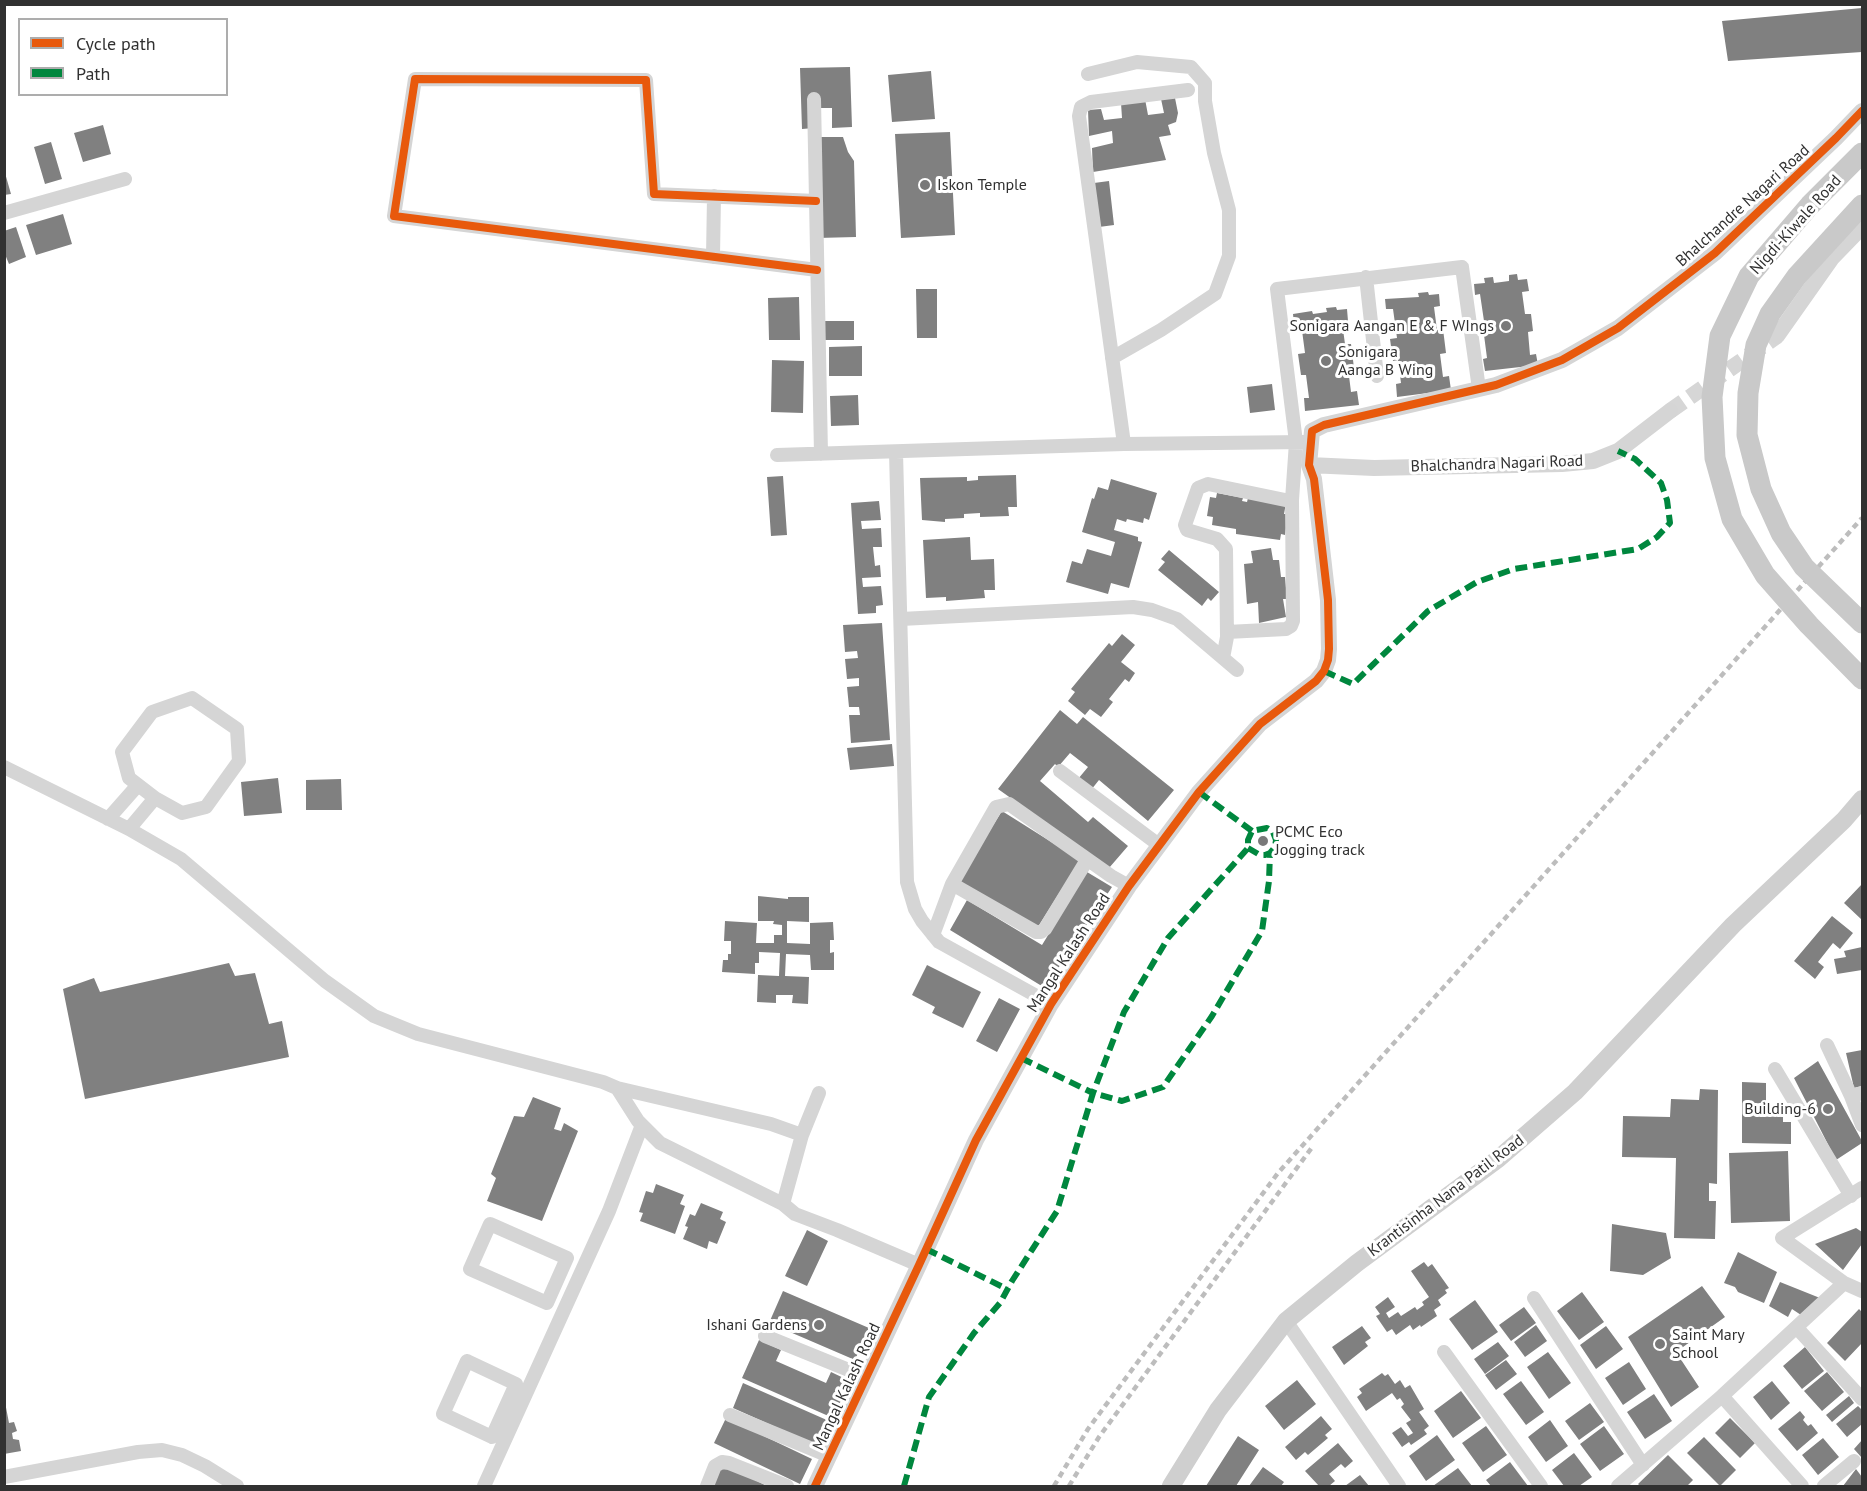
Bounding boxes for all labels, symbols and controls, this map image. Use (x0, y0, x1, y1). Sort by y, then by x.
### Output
legend (18, 18, 228, 96)
text: Cycle path (76, 32, 156, 55)
text: Path (76, 62, 110, 85)
street label: Bhalchandre Nagari Road (1672, 141, 1814, 271)
street label: Nigdi-Kiwale Road (1746, 171, 1846, 279)
place label: Iskon Temple (937, 175, 1027, 195)
marker: Iskon Temple (918, 178, 932, 192)
place label: Sonigara Aangan E & F WIngs (1289, 316, 1494, 336)
marker: Sonigara Aangan E & F WIngs (1499, 319, 1513, 333)
place label: Sonigara Aanga B Wing (1338, 342, 1433, 380)
marker: Sonigara Aanga B Wing (1319, 354, 1333, 368)
street label: Bhalchandra Nagari Road (1410, 451, 1584, 477)
place label: PCMC Eco Jogging track (1275, 822, 1365, 860)
marker: PCMC Eco Jogging track (1256, 834, 1270, 848)
street label: Mangal Kalash Road (1023, 890, 1115, 1016)
place label: Building-6 (1744, 1099, 1816, 1119)
marker: Building-6 (1821, 1102, 1835, 1116)
street label: Krantisinha Nana Patil Road (1364, 1131, 1528, 1261)
place label: Ishani Gardens (706, 1315, 807, 1335)
marker: Ishani Gardens (812, 1318, 826, 1332)
street label: Mangal Kalash Road (809, 1320, 885, 1454)
place label: Saint Mary School (1672, 1325, 1745, 1363)
marker: Saint Mary School (1653, 1337, 1667, 1351)

